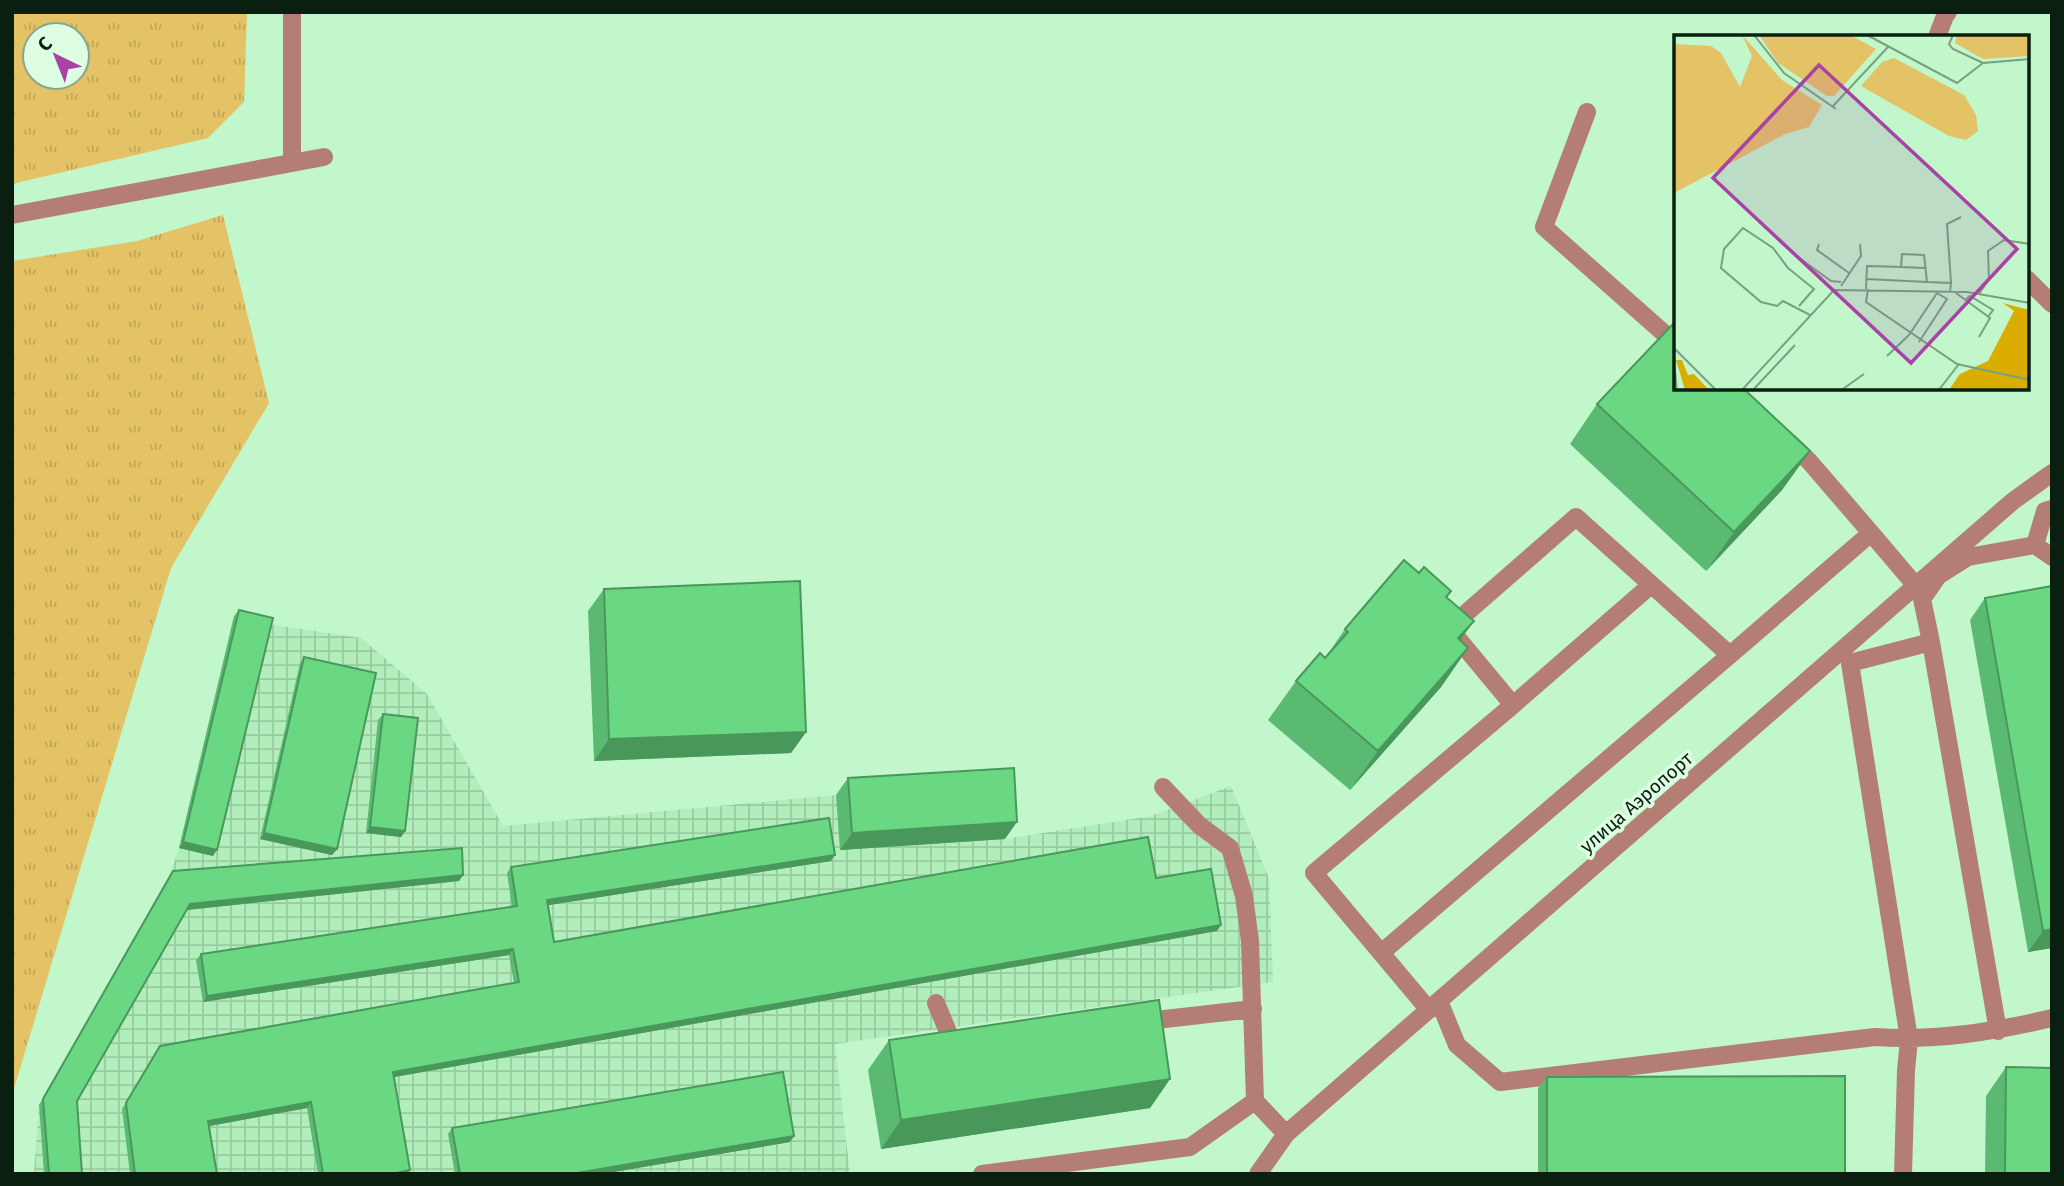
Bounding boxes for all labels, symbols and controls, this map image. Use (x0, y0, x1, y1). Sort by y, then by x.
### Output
north arrow (21, 21, 91, 91)
text: С (33, 32, 57, 56)
inset map (1674, 35, 2029, 390)
street label: улица Аэропорт (1575, 747, 1698, 858)

